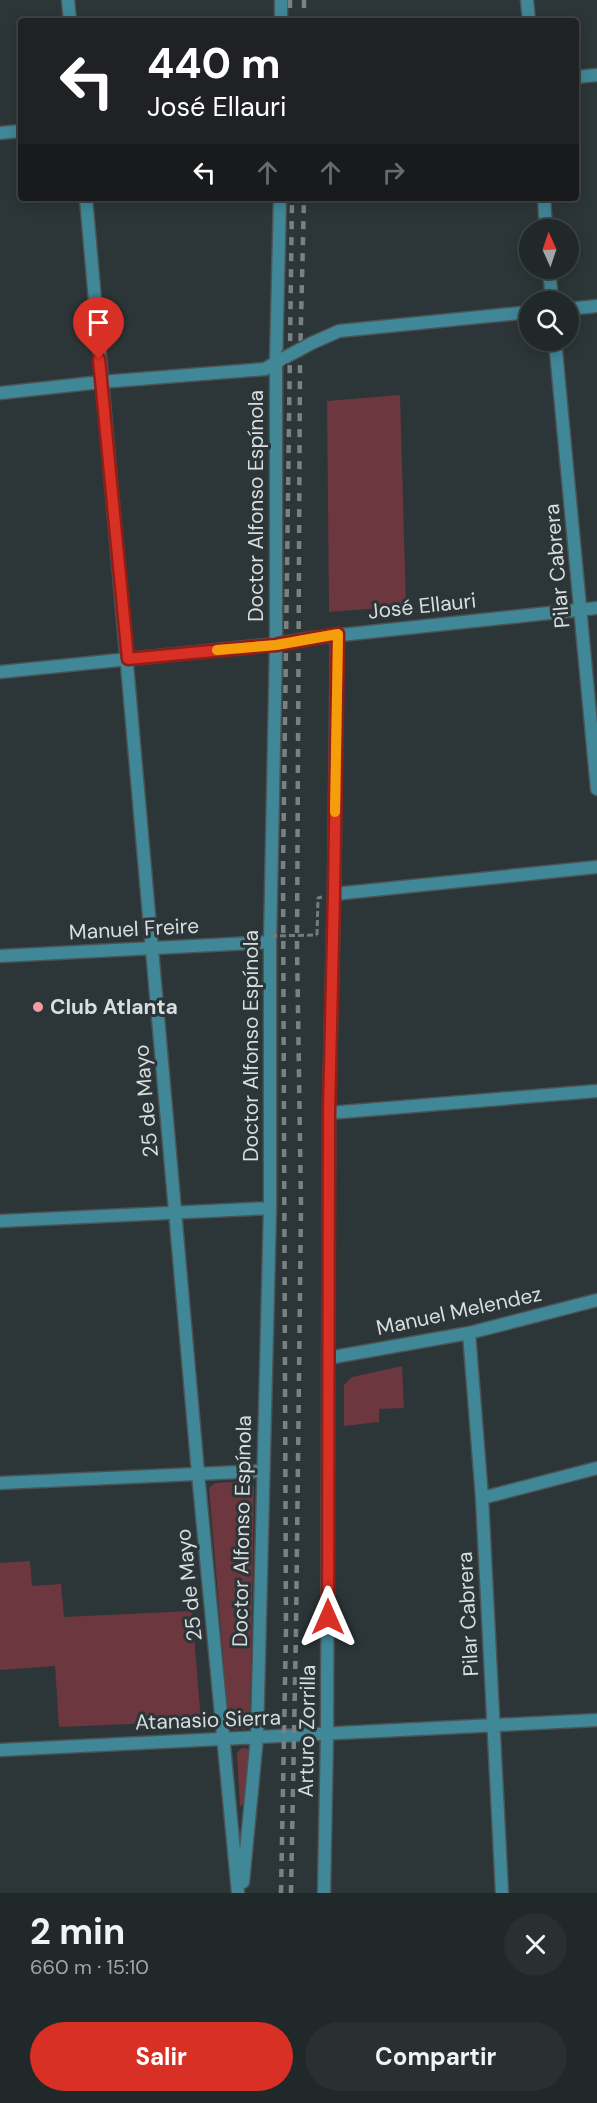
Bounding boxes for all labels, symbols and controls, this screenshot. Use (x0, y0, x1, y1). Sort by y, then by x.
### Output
text: 440 m (147, 36, 281, 91)
icon: left (48, 42, 126, 120)
text: José Ellauri (147, 89, 287, 124)
icon: left (188, 156, 221, 189)
icon: ahead (251, 156, 284, 189)
icon: ahead (314, 156, 347, 189)
icon: right (377, 156, 410, 189)
north arrow (519, 219, 579, 279)
map controls (519, 219, 579, 351)
button: search (519, 291, 579, 351)
pin (73, 297, 124, 359)
icon: arrive (82, 306, 115, 339)
street label: Doctor Alfonso Espínola (242, 390, 270, 622)
street label: Pilar Cabrera (538, 503, 576, 629)
street label: José Ellauri (367, 586, 477, 626)
street label: Manuel Freire (68, 912, 200, 946)
street label: Doctor Alfonso Espínola (237, 930, 265, 1162)
place label: Club Atlanta (50, 993, 178, 1021)
marker: Club Atlanta (31, 1000, 45, 1014)
street label: 25 de Mayo (127, 1043, 165, 1159)
street label: Manuel Melendez (374, 1280, 544, 1342)
street label: Doctor Alfonso Espínola (226, 1415, 258, 1647)
street label: 25 de Mayo (169, 1527, 209, 1643)
street label: Pilar Cabrera (451, 1551, 485, 1677)
position arrow (296, 1585, 360, 1649)
street label: Arturo Zorrilla (292, 1664, 322, 1798)
street label: Atanasio Sierra (135, 1703, 281, 1737)
text: 2 min (30, 1908, 125, 1955)
button: close (504, 1913, 567, 1976)
text: 660 m · 15:10 (30, 1954, 149, 1980)
button: Salir (30, 2022, 293, 2091)
button: Compartir (305, 2022, 567, 2091)

